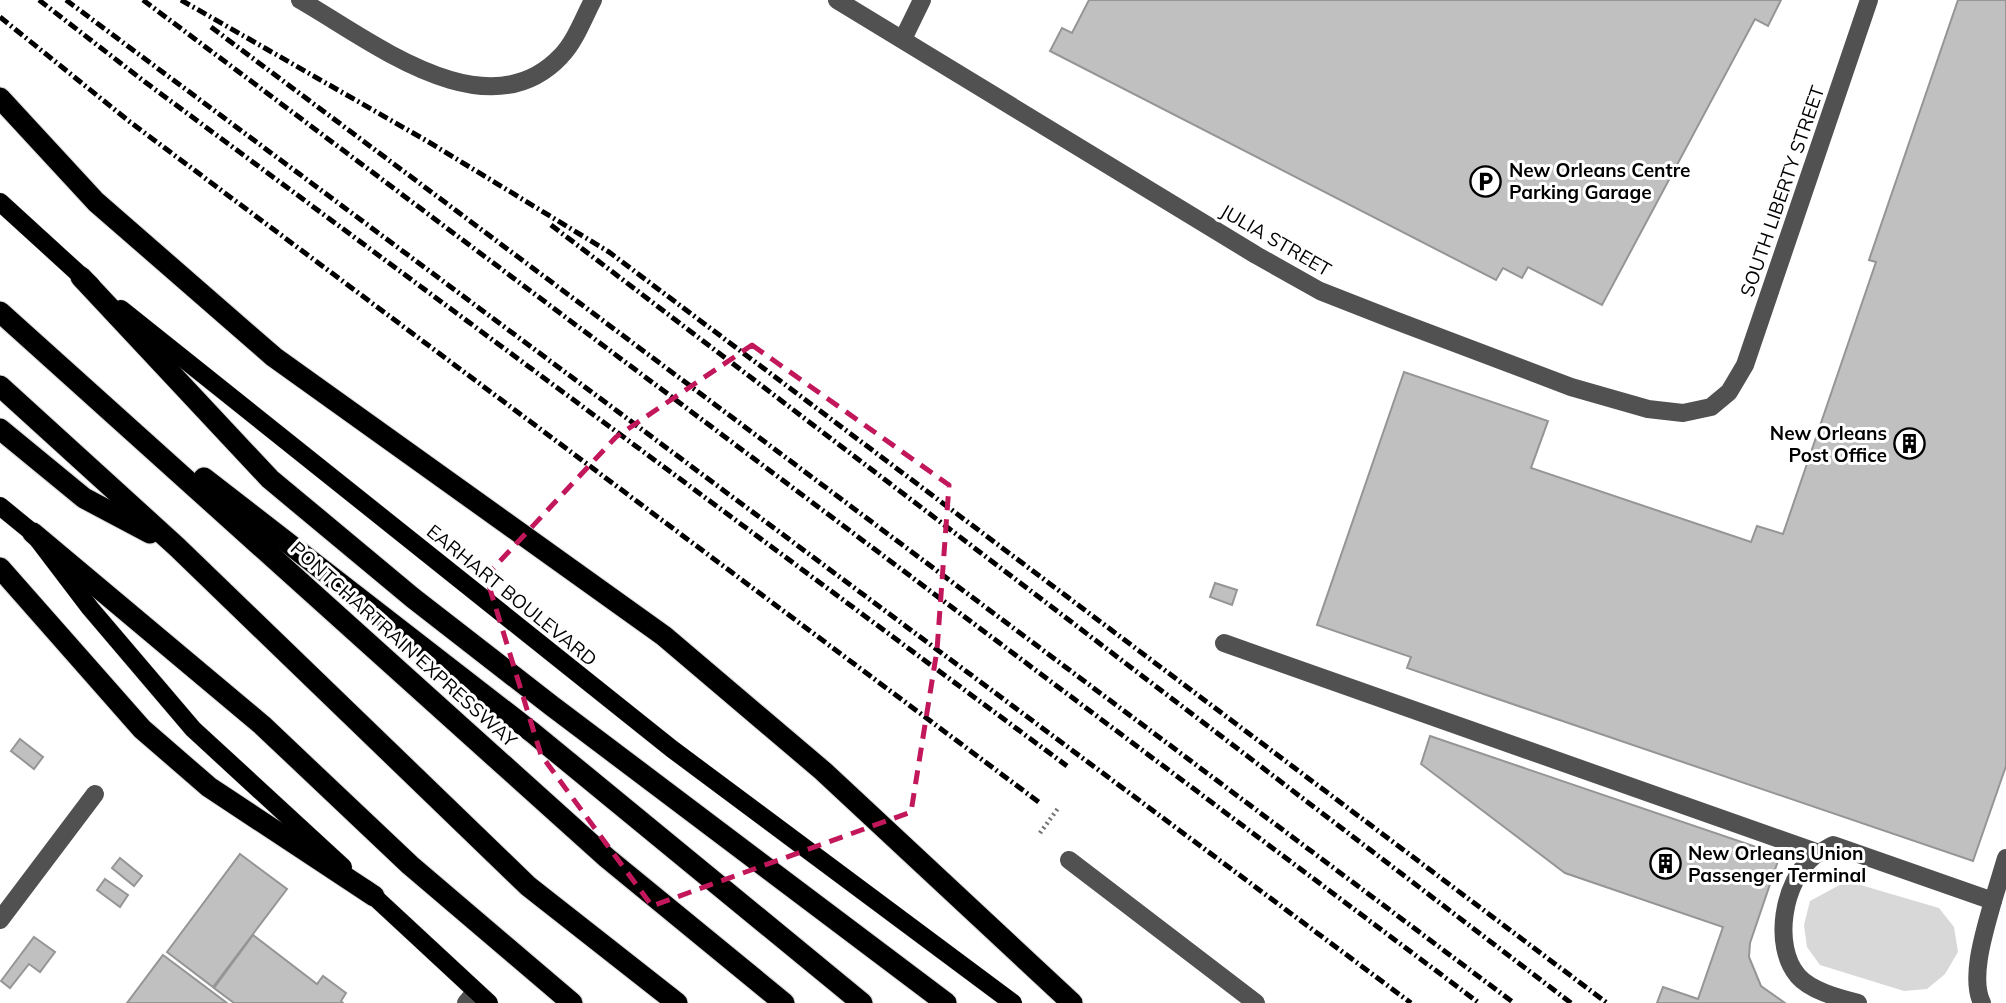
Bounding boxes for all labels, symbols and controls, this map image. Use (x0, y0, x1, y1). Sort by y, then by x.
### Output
street label: SOUTH LIBERTY STREET (1735, 82, 1830, 300)
place label: New Orleans Centre Parking Garage (1509, 158, 1691, 204)
parking icon: New Orleans Centre Parking Garage (1469, 164, 1503, 198)
street label: JULIA STREET (1216, 199, 1336, 282)
place label: New Orleans Post Office (1770, 421, 1887, 467)
building icon: New Orleans Post Office (1893, 427, 1927, 461)
street label: EARHART BOULEVARD (422, 519, 602, 671)
street label: PONTCHARTRAIN EXPRESSWAY (286, 536, 522, 752)
place label: New Orleans Union Passenger Terminal (1688, 841, 1866, 887)
building icon: New Orleans Union Passenger Terminal (1648, 847, 1682, 881)

